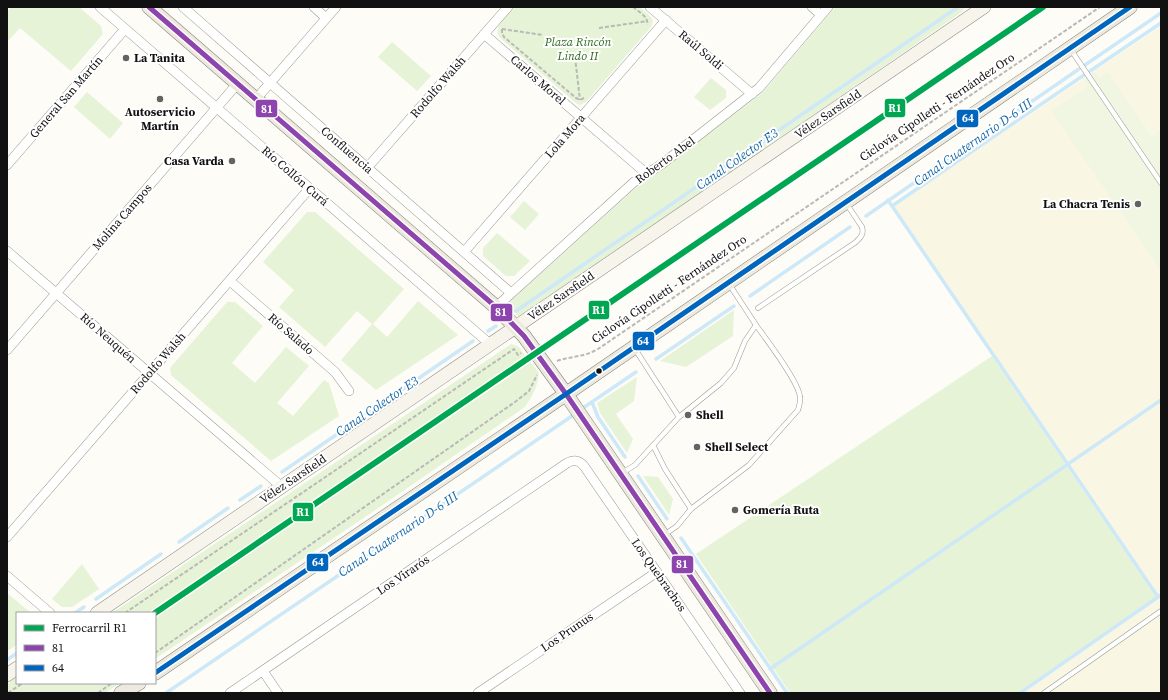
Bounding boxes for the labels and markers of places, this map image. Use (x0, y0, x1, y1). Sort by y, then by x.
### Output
place label: La Tanita (134, 50, 186, 66)
marker: La Tanita (121, 53, 131, 63)
marker: Autoservicio Martín (155, 94, 165, 104)
place label: Autoservicio Martín (125, 104, 195, 134)
place label: Casa Varda (164, 153, 225, 169)
marker: Casa Varda (227, 156, 237, 166)
place label: La Chacra Tenis (1043, 196, 1131, 212)
marker: La Chacra Tenis (1133, 199, 1143, 209)
unlabelled marker (594, 366, 604, 376)
place label: Shell (696, 407, 724, 423)
marker: Shell (683, 410, 693, 420)
place label: Shell Select (705, 439, 769, 455)
marker: Shell Select (692, 442, 702, 452)
place label: Gomería Ruta (743, 502, 820, 518)
marker: Gomería Ruta (730, 505, 740, 515)

